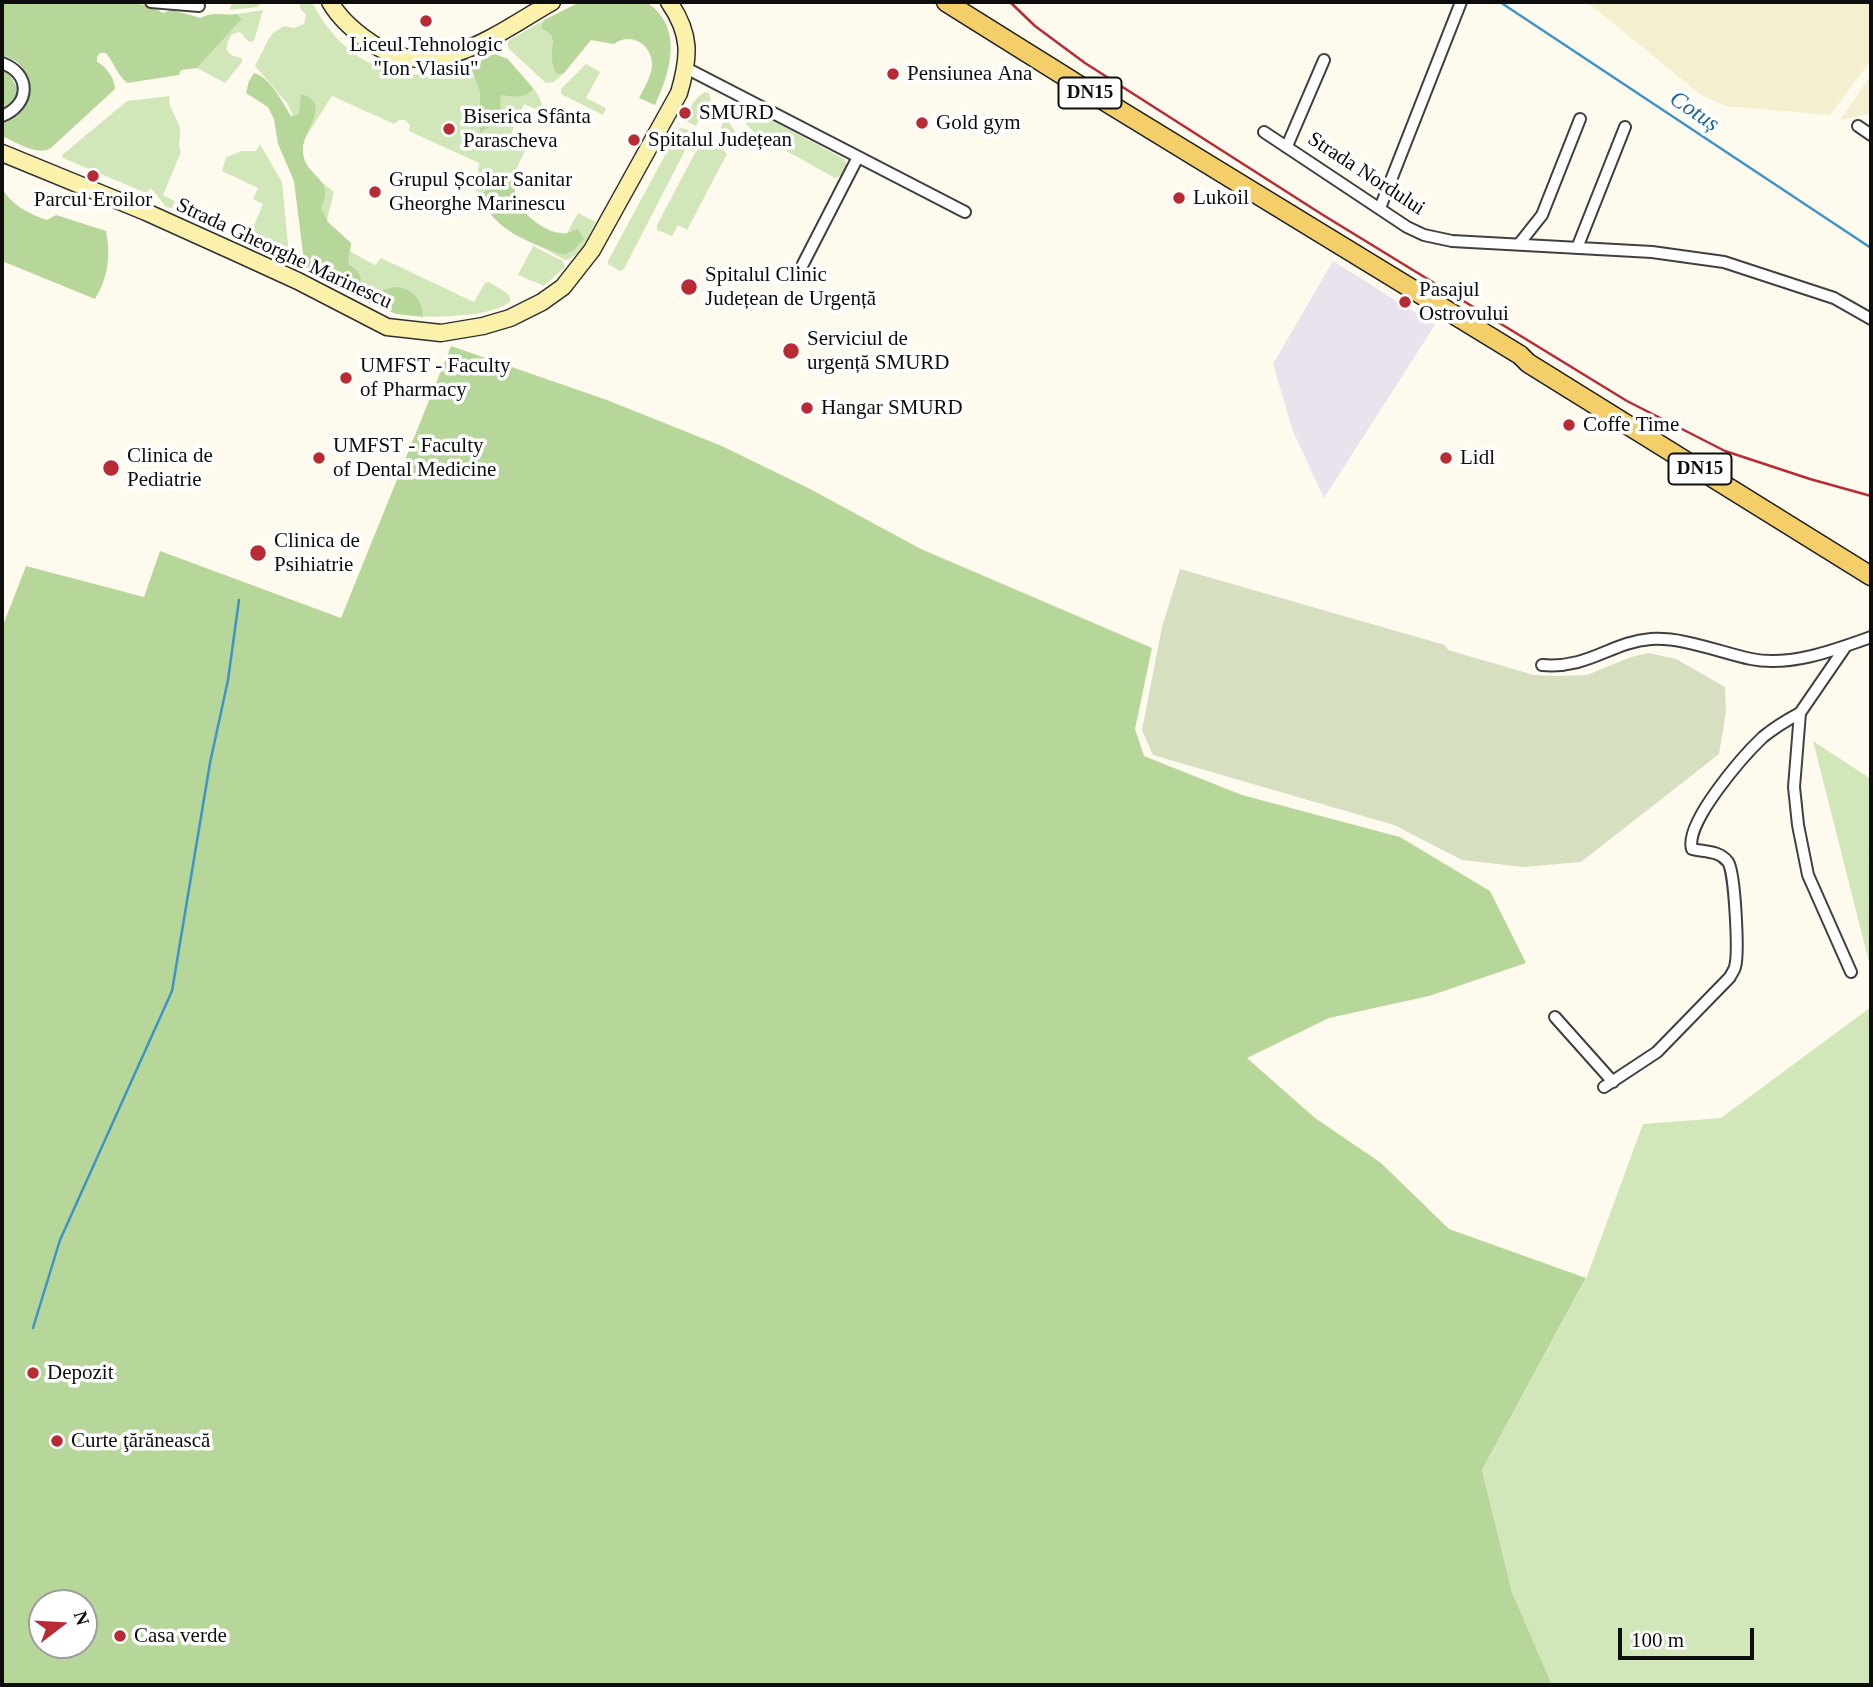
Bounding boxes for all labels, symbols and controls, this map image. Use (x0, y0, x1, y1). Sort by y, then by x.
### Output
marker: Liceul Tehnologic "Ion Vlasiu" (418, 13, 434, 29)
place label: Liceul Tehnologic "Ion Vlasiu" (349, 32, 503, 82)
place label: Pensiunea Ana (907, 61, 1032, 87)
marker: Pensiunea Ana (885, 66, 901, 82)
road number: DN15 (1058, 78, 1122, 108)
water label: Cotuș (1664, 86, 1724, 138)
place label: SMURD (699, 100, 774, 126)
place label: Biserica Sfânta Parascheva (463, 104, 591, 154)
marker: SMURD (677, 105, 693, 121)
place label: Gold gym (936, 110, 1021, 136)
marker: Gold gym (914, 115, 930, 131)
marker: Biserica Sfânta Parascheva (441, 121, 457, 137)
place label: Spitalul Județean (648, 127, 792, 153)
street label: Strada Nordului (1303, 127, 1429, 221)
marker: Spitalul Județean (626, 132, 642, 148)
place label: Grupul Școlar Sanitar Gheorghe Marinescu (389, 167, 572, 217)
marker: Parcul Eroilor (85, 168, 101, 184)
marker: Grupul Școlar Sanitar Gheorghe Marinescu (367, 184, 383, 200)
place label: Lukoil (1193, 185, 1249, 211)
place label: Parcul Eroilor (34, 187, 152, 213)
marker: Lukoil (1171, 190, 1187, 206)
street label: Strada Gheorghe Marinescu (172, 193, 396, 315)
place label: Spitalul Clinic Județean de Urgență (705, 262, 876, 312)
marker: Spitalul Clinic Județean de Urgență (679, 277, 699, 297)
place label: Pasajul Ostrovului (1419, 277, 1509, 327)
marker: Pasajul Ostrovului (1397, 294, 1413, 310)
place label: Serviciul de urgență SMURD (807, 326, 950, 376)
marker: Serviciul de urgență SMURD (781, 341, 801, 361)
place label: UMFST - Faculty of Pharmacy (360, 353, 511, 403)
marker: UMFST - Faculty of Pharmacy (338, 370, 354, 386)
place label: Hangar SMURD (821, 395, 963, 421)
marker: Hangar SMURD (799, 400, 815, 416)
place label: Coffe Time (1583, 412, 1679, 438)
marker: Coffe Time (1561, 417, 1577, 433)
place label: UMFST - Faculty of Dental Medicine (333, 433, 496, 483)
place label: Clinica de Pediatrie (127, 443, 213, 493)
place label: Lidl (1460, 445, 1495, 471)
marker: UMFST - Faculty of Dental Medicine (311, 450, 327, 466)
marker: Lidl (1438, 450, 1454, 466)
road number: DN15 (1668, 454, 1732, 484)
marker: Clinica de Pediatrie (101, 458, 121, 478)
place label: Clinica de Psihiatrie (274, 528, 360, 578)
marker: Clinica de Psihiatrie (248, 543, 268, 563)
place label: Depozit (47, 1360, 113, 1386)
marker: Depozit (25, 1365, 41, 1381)
place label: Curte ţărănească (71, 1428, 210, 1454)
marker: Curte ţărănească (49, 1433, 65, 1449)
north arrow (28, 1589, 98, 1659)
text: N (70, 1609, 94, 1628)
scale bar (1621, 1614, 1758, 1658)
place label: Casa verde (134, 1623, 227, 1649)
marker: Casa verde (112, 1628, 128, 1644)
text: 100 m (1631, 1628, 1684, 1652)

